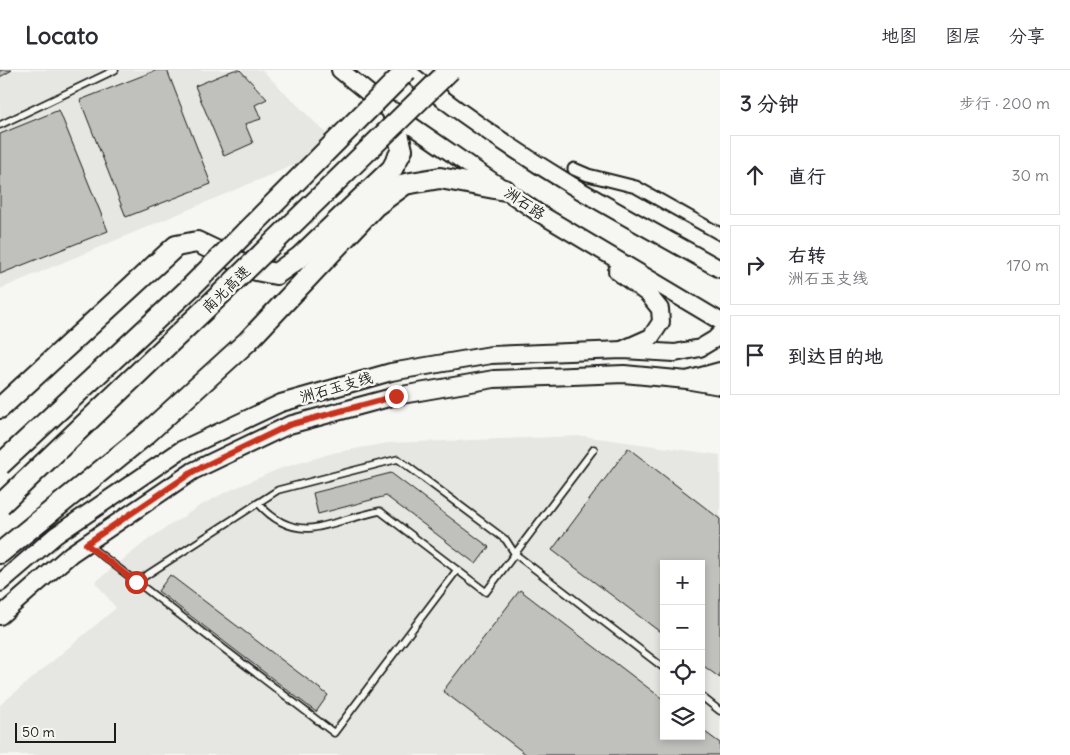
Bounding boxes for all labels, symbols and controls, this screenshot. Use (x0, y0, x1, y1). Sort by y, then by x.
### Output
text: Locato (25, 20, 99, 50)
text: 地图 (881, 24, 917, 47)
text: 图层 (945, 24, 981, 47)
text: 分享 (1009, 24, 1045, 47)
text: 3 分钟 (740, 90, 799, 117)
text: 步行 · 200 m (959, 93, 1050, 113)
icon: ahead (741, 161, 769, 189)
text: 直行 (788, 164, 826, 188)
text: 30 m (1012, 165, 1049, 185)
street label: 洲石路 (501, 183, 549, 223)
text: 右转 (788, 243, 826, 267)
icon: right (741, 251, 769, 279)
text: 170 m (1006, 255, 1049, 275)
street label: 南光高速 (198, 261, 254, 317)
text: 洲石玉支线 (788, 268, 868, 288)
icon: arrive (741, 341, 769, 369)
text: 到达目的地 (788, 344, 883, 368)
street label: 洲石玉支线 (297, 368, 375, 406)
route end (385, 385, 408, 408)
map controls (660, 560, 705, 740)
button: + (660, 560, 705, 605)
route start (125, 571, 148, 594)
button: − (660, 605, 705, 650)
button: locate (660, 650, 705, 695)
button: layers (660, 695, 705, 740)
scale bar (15, 720, 116, 743)
text: 50 m (22, 723, 55, 741)

